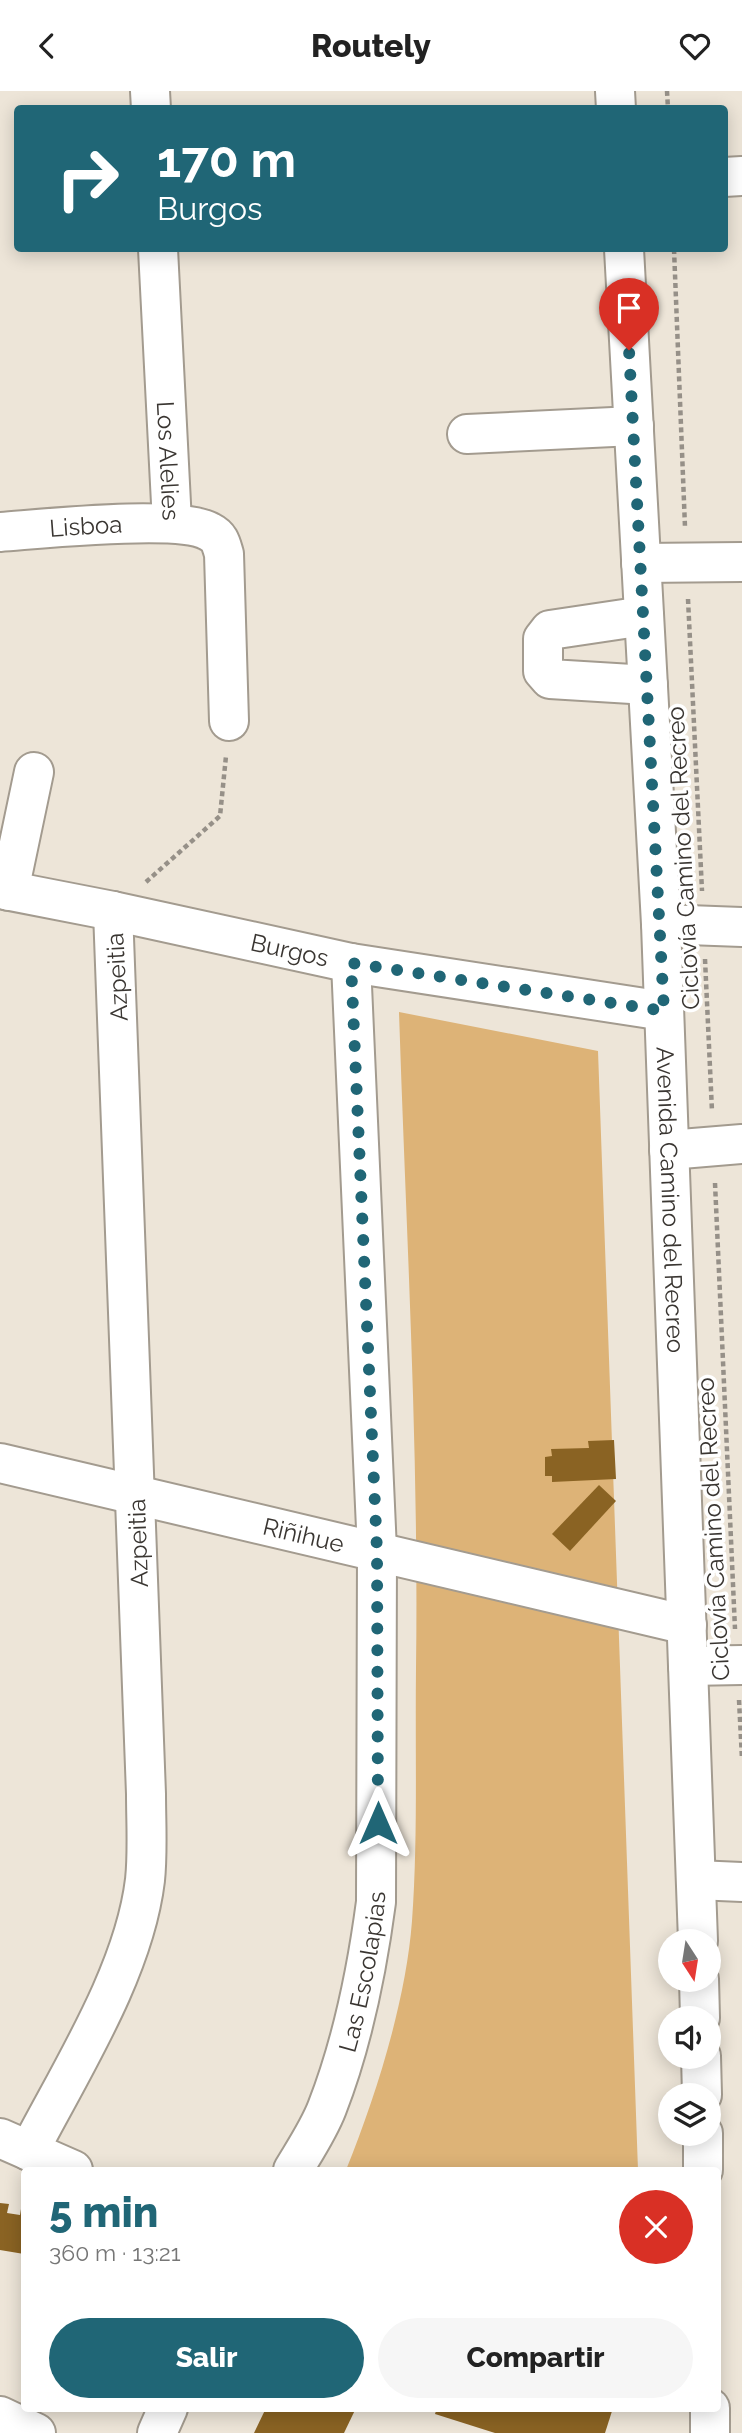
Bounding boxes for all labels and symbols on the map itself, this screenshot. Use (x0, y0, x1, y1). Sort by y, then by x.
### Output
pin (599, 278, 659, 350)
street label: Los Alelies (151, 400, 186, 521)
street label: Lisboa (48, 509, 123, 542)
street label: Ciclovía Camino del Recreo (661, 706, 705, 1010)
street label: Burgos (248, 927, 331, 972)
street label: Azpeitia (100, 932, 134, 1022)
street label: Avenida Camino del Recreo (651, 1046, 691, 1353)
street label: Ciclovía Camino del Recreo (691, 1377, 735, 1681)
street label: Azpeitia (122, 1498, 154, 1588)
street label: Riñihue (260, 1511, 347, 1558)
position arrow (341, 1786, 415, 1860)
street label: Las Escolapias (332, 1892, 391, 2055)
north arrow (658, 1929, 721, 1991)

